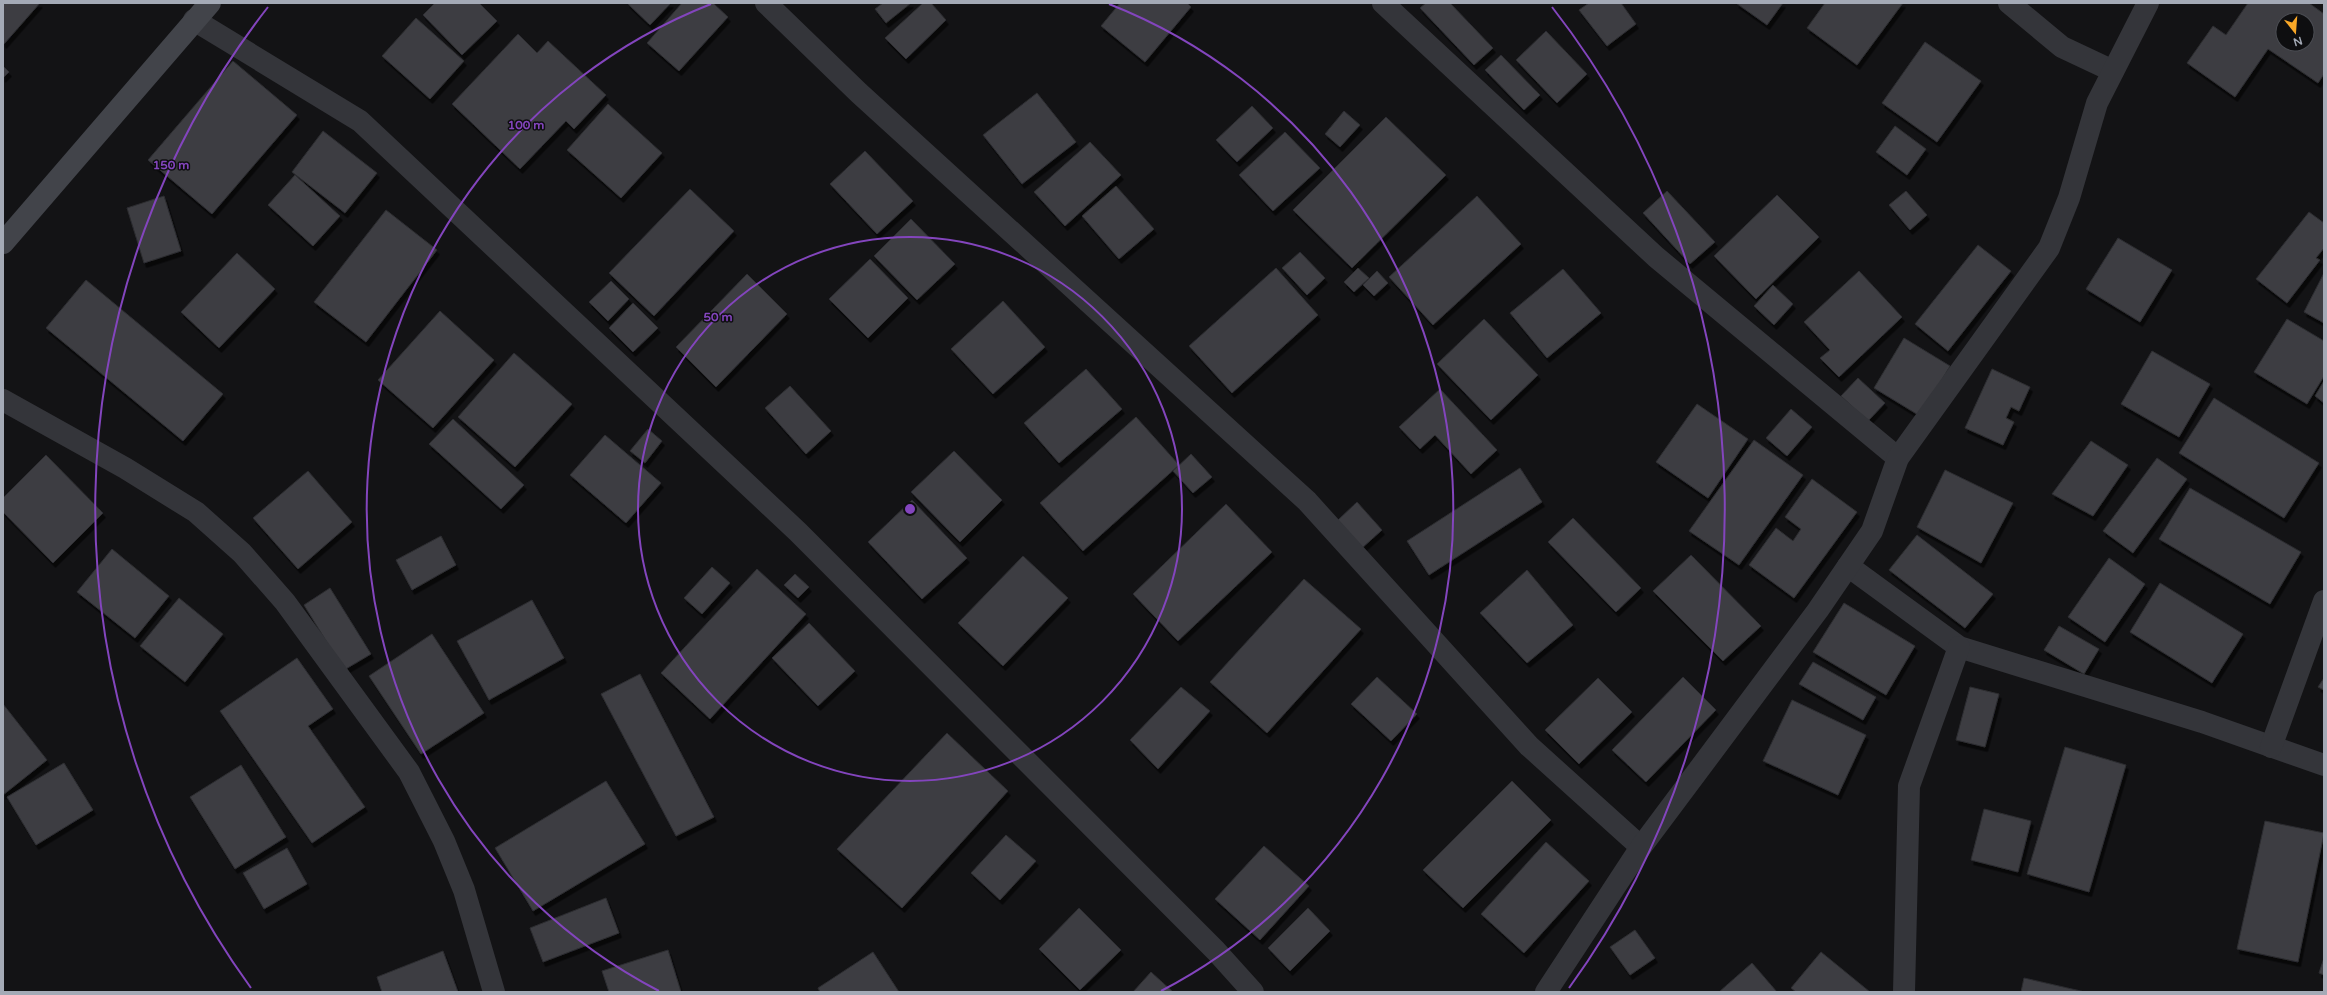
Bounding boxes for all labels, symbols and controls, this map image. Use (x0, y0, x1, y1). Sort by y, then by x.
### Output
north arrow (2275, 12, 2315, 52)
text: N (2292, 34, 2304, 49)
text: 100 m (508, 118, 544, 132)
text: 150 m (153, 158, 189, 172)
text: 50 m (703, 310, 733, 324)
centre of rings (903, 502, 917, 516)

